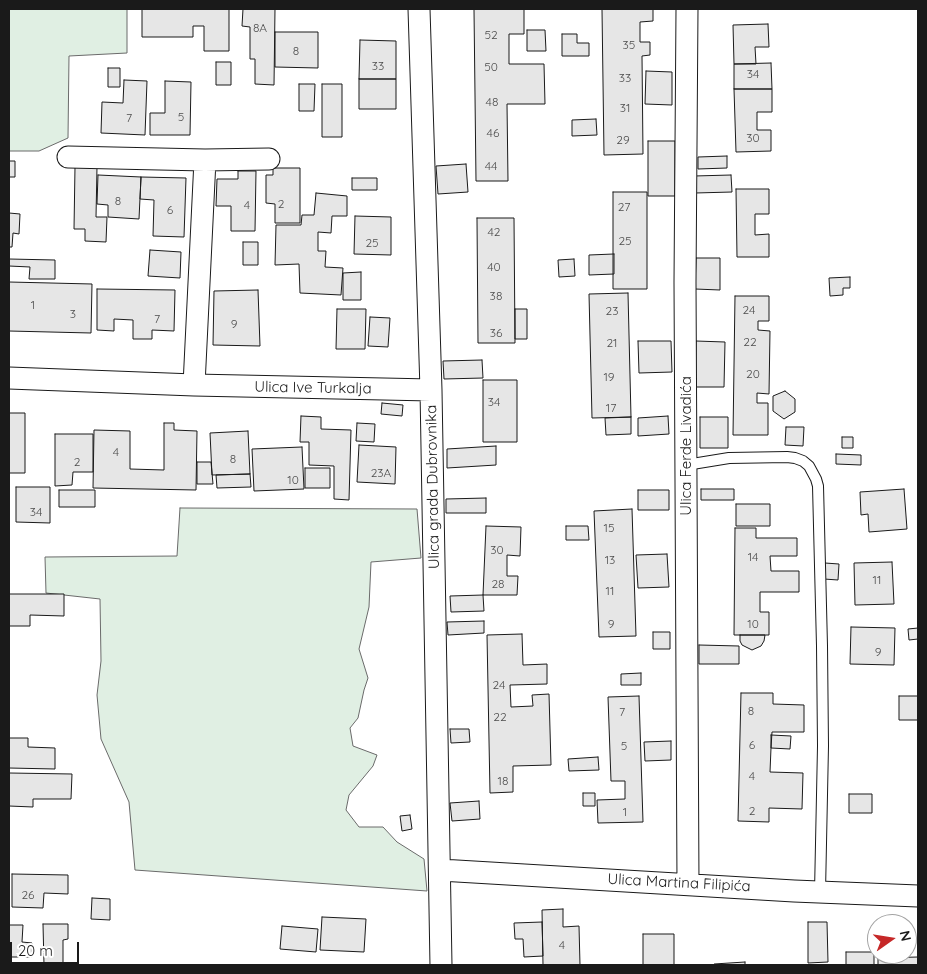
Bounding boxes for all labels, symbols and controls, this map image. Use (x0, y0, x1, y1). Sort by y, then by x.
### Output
house number: 8A (253, 21, 267, 35)
house number: 52 (484, 28, 498, 42)
house number: 35 (623, 38, 635, 52)
house number: 8 (293, 44, 299, 58)
house number: 33 (372, 59, 384, 73)
house number: 50 (484, 60, 498, 74)
house number: 34 (747, 67, 759, 81)
house number: 33 (619, 71, 631, 85)
house number: 48 (486, 95, 498, 109)
house number: 31 (620, 101, 630, 115)
house number: 5 (178, 110, 184, 124)
house number: 7 (126, 111, 132, 125)
house number: 46 (487, 126, 499, 140)
house number: 30 (746, 131, 760, 145)
house number: 29 (616, 133, 630, 147)
house number: 44 (485, 159, 497, 173)
house number: 8 (115, 194, 121, 208)
house number: 2 (278, 197, 284, 211)
house number: 4 (244, 198, 250, 212)
house number: 27 (618, 200, 630, 214)
house number: 6 (167, 203, 173, 217)
house number: 42 (488, 225, 500, 239)
house number: 25 (618, 234, 632, 248)
house number: 25 (365, 236, 379, 250)
house number: 40 (487, 260, 501, 274)
house number: 38 (490, 289, 502, 303)
house number: 1 (31, 298, 35, 312)
house number: 24 (743, 303, 755, 317)
house number: 23 (606, 304, 618, 318)
house number: 3 (70, 307, 76, 321)
house number: 7 (154, 312, 160, 326)
house number: 9 (231, 317, 237, 331)
house number: 36 (490, 326, 502, 340)
house number: 22 (743, 335, 757, 349)
house number: 21 (606, 336, 618, 350)
house number: 20 (746, 367, 760, 381)
house number: 19 (603, 370, 615, 384)
street label: Ulica Ferde Livadića (677, 376, 695, 516)
street label: Ulica Ive Turkalja (254, 378, 372, 398)
house number: 34 (488, 395, 500, 409)
house number: 17 (606, 401, 616, 415)
street label: Ulica grada Dubrovnika (423, 405, 443, 569)
house number: 4 (113, 445, 119, 459)
house number: 8 (230, 452, 236, 466)
house number: 2 (74, 455, 80, 469)
house number: 23A (371, 466, 391, 480)
house number: 10 (287, 473, 299, 487)
house number: 34 (30, 505, 42, 519)
house number: 15 (604, 521, 614, 535)
house number: 30 (490, 543, 504, 557)
house number: 14 (748, 550, 758, 564)
house number: 13 (605, 553, 615, 567)
house number: 11 (873, 573, 881, 587)
house number: 28 (491, 577, 505, 591)
house number: 11 (606, 584, 614, 598)
house number: 9 (608, 617, 614, 631)
house number: 10 (747, 617, 759, 631)
house number: 9 (875, 645, 881, 659)
house number: 24 (493, 678, 505, 692)
house number: 8 (748, 704, 754, 718)
house number: 7 (619, 705, 625, 719)
house number: 22 (493, 710, 507, 724)
house number: 6 (749, 738, 755, 752)
house number: 5 (621, 739, 627, 753)
house number: 4 (749, 769, 755, 783)
house number: 18 (498, 774, 508, 788)
house number: 2 (749, 804, 755, 818)
house number: 1 (623, 805, 627, 819)
street label: Ulica Martina Filipića (607, 870, 751, 896)
house number: 26 (21, 888, 35, 902)
north arrow (867, 914, 917, 964)
text: N (896, 929, 916, 943)
scale bar (12, 932, 81, 964)
house number: 4 (559, 938, 565, 952)
text: 20 m (18, 941, 53, 960)

